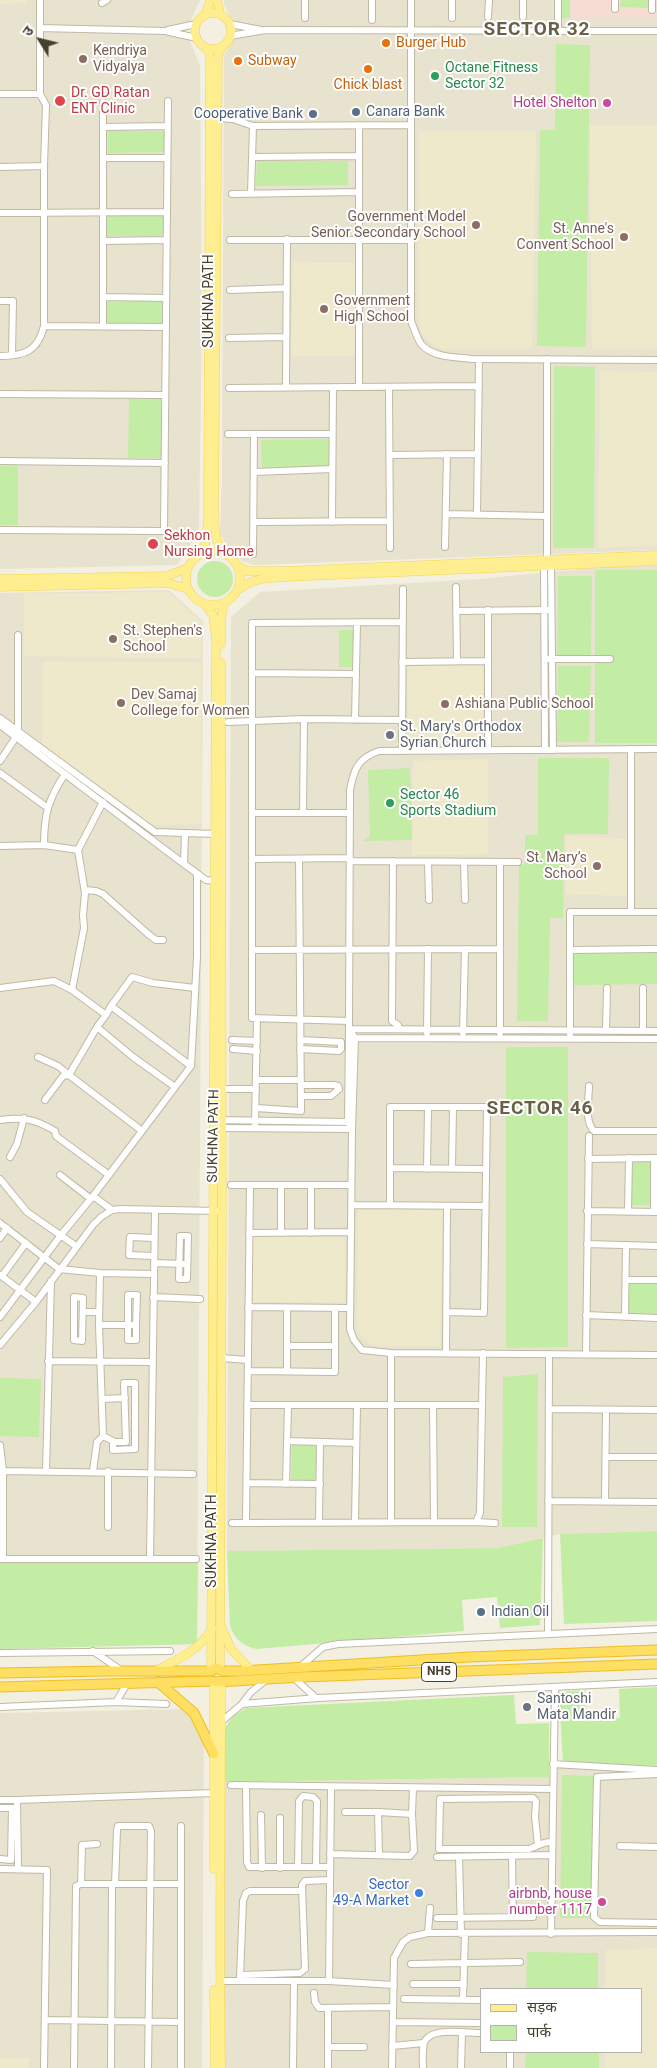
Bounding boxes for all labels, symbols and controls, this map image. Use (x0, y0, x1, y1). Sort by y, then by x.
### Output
north arrow (15, 15, 65, 65)
district label: SECTOR 32 (482, 19, 592, 41)
text: उ (19, 23, 37, 39)
place label: Burger Hub (396, 35, 466, 51)
marker: Burger Hub (380, 37, 392, 49)
place label: Kendriya Vidyalya (93, 43, 147, 75)
marker: Kendriya Vidyalya (77, 53, 89, 65)
place label: Subway (248, 53, 297, 69)
marker: Subway (232, 55, 244, 67)
place label: Octane Fitness Sector 32 (445, 60, 538, 92)
marker: Chick blast (362, 63, 374, 75)
marker: Octane Fitness Sector 32 (429, 70, 441, 82)
place label: Chick blast (334, 77, 402, 93)
place label: Dr. GD Ratan ENT Clinic (71, 85, 150, 118)
marker: Dr. GD Ratan ENT Clinic (53, 94, 67, 108)
place label: Hotel Shelton (513, 95, 597, 111)
marker: Hotel Shelton (601, 97, 613, 109)
place label: Canara Bank (366, 104, 445, 120)
place label: Cooperative Bank (194, 106, 303, 122)
marker: Canara Bank (350, 106, 362, 118)
marker: Cooperative Bank (307, 108, 319, 120)
place label: Government Model Senior Secondary School (311, 209, 466, 242)
marker: Government Model Senior Secondary School (470, 219, 482, 231)
place label: St. Anne's Convent School (517, 221, 614, 253)
marker: St. Anne's Convent School (618, 231, 630, 243)
street label: SUKHNA PATH (201, 254, 217, 348)
place label: Government High School (334, 293, 410, 326)
marker: Government High School (318, 303, 330, 315)
place label: Sekhon Nursing Home (164, 528, 254, 560)
marker: Sekhon Nursing Home (146, 537, 160, 551)
place label: St. Stephen's School (123, 623, 203, 656)
marker: St. Stephen's School (107, 633, 119, 645)
place label: Dev Samaj College for Women (131, 687, 250, 720)
place label: Ashiana Public School (455, 696, 594, 712)
marker: Dev Samaj College for Women (115, 697, 127, 709)
marker: Ashiana Public School (439, 698, 451, 710)
place label: St. Mary's Orthodox Syrian Church (400, 719, 522, 752)
marker: St. Mary's Orthodox Syrian Church (384, 729, 396, 741)
place label: Sector 46 Sports Stadium (400, 787, 496, 820)
marker: Sector 46 Sports Stadium (384, 797, 396, 809)
place label: St. Mary’s School (526, 850, 587, 882)
marker: St. Mary’s School (591, 860, 603, 872)
street label: SUKHNA PATH (205, 1089, 223, 1183)
district label: SECTOR 46 (485, 1098, 595, 1120)
street label: SUKHNA PATH (204, 1494, 220, 1588)
place label: Indian Oil (491, 1604, 549, 1620)
marker: Indian Oil (475, 1606, 487, 1618)
road number: NH5 (422, 1662, 456, 1681)
place label: Santoshi Mata Mandir (537, 1691, 616, 1724)
marker: Santoshi Mata Mandir (521, 1701, 533, 1713)
place label: Sector 49-A Market (333, 1877, 409, 1910)
place label: airbnb, house number 1117 (508, 1886, 592, 1918)
marker: Sector 49-A Market (413, 1887, 425, 1899)
marker: airbnb, house number 1117 (596, 1896, 608, 1908)
legend (480, 1988, 642, 2053)
text: सड़क (527, 1998, 557, 2016)
text: पार्क (527, 2023, 551, 2041)

